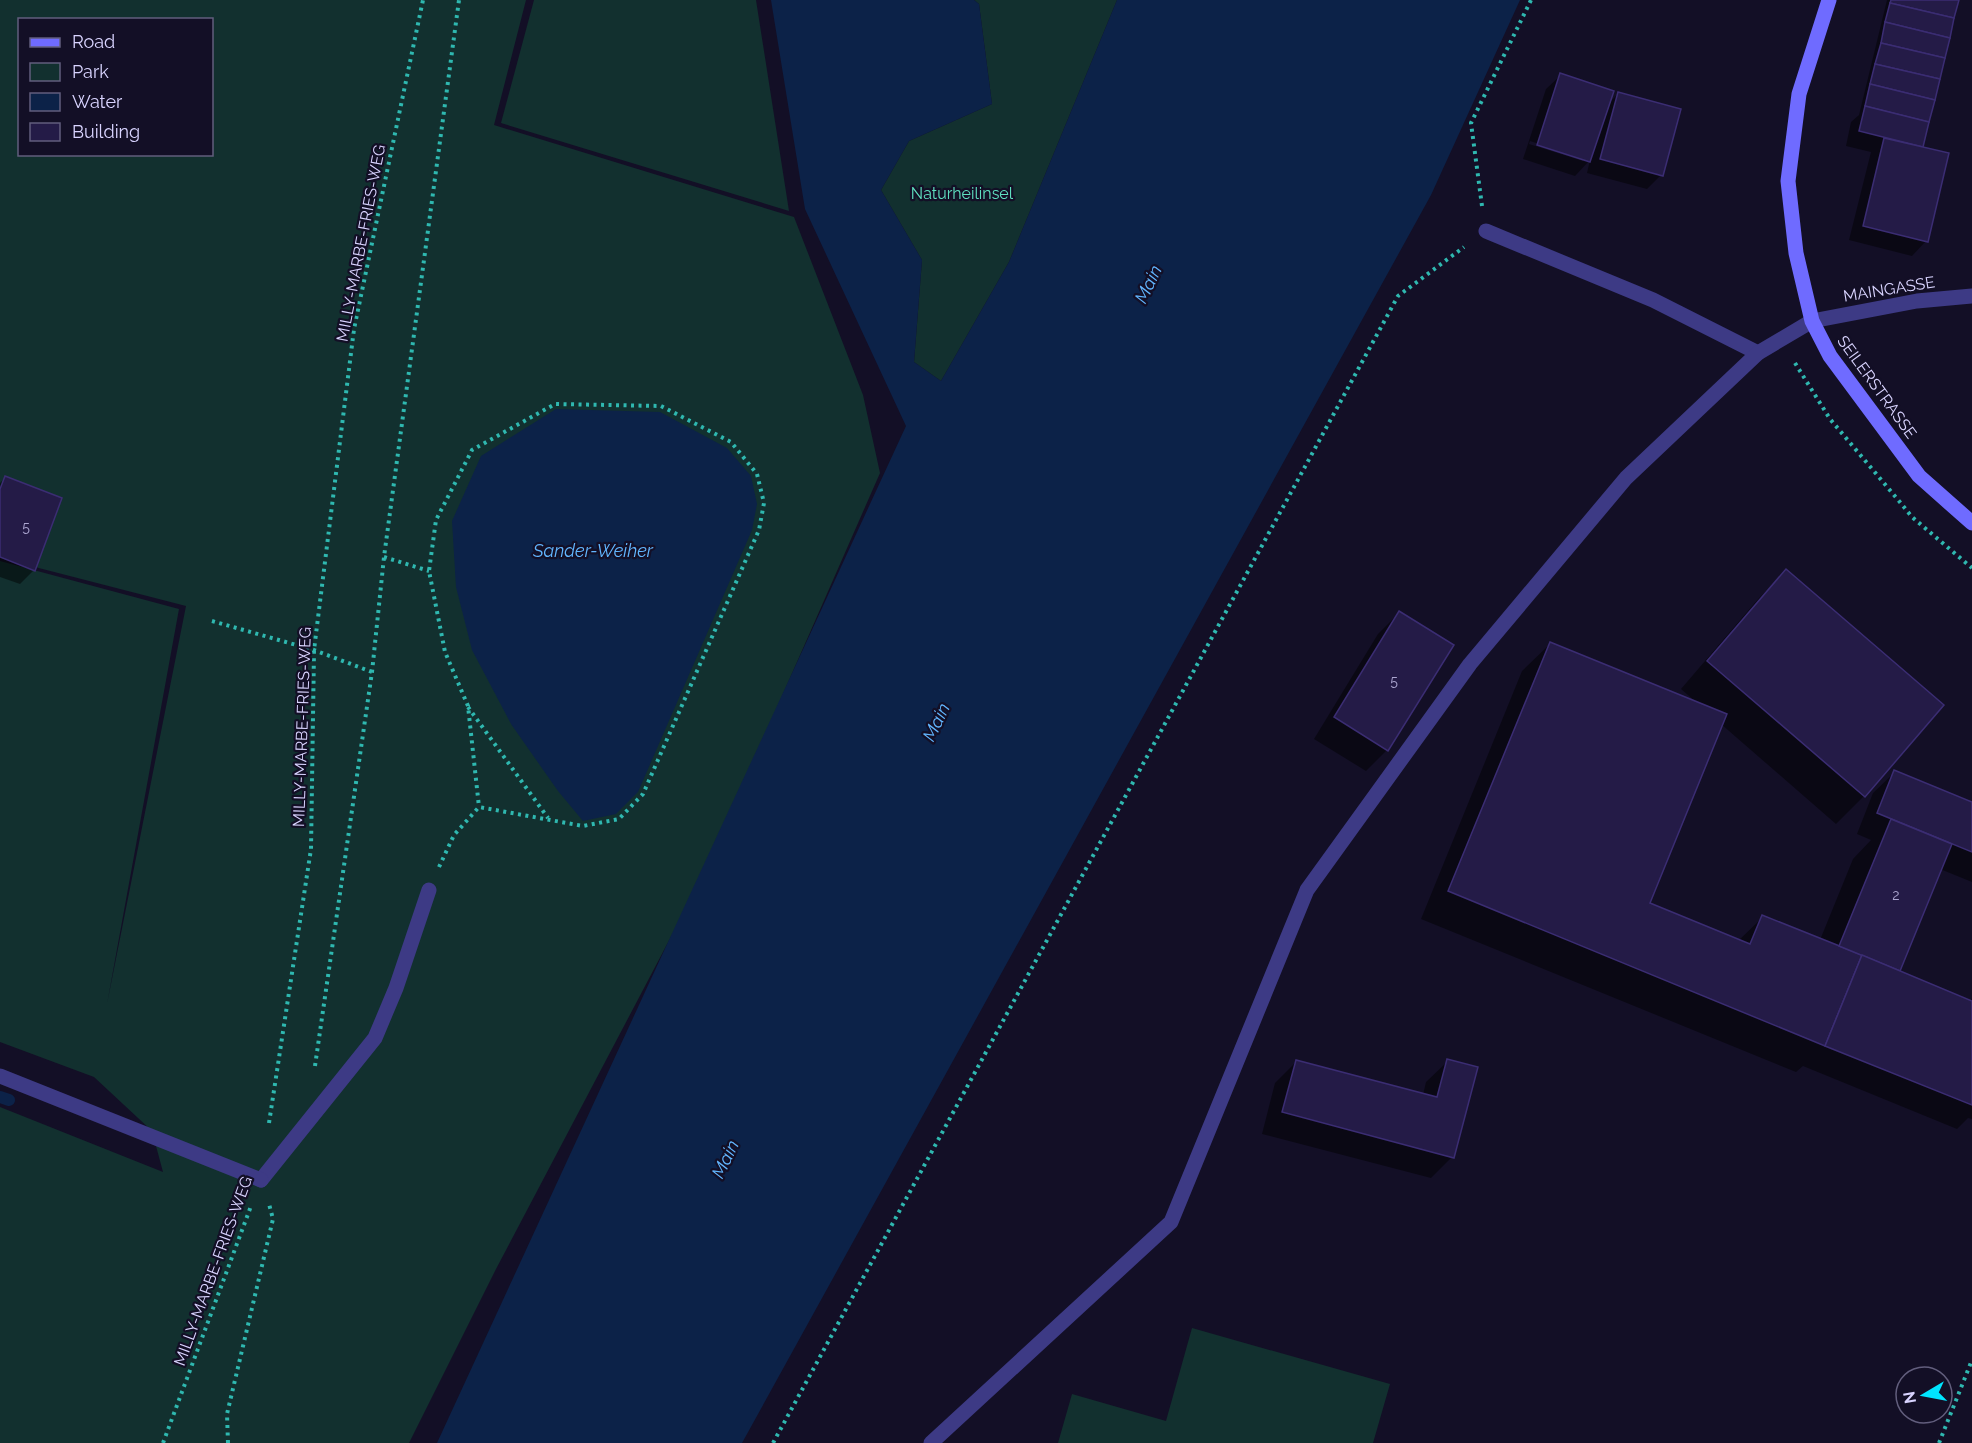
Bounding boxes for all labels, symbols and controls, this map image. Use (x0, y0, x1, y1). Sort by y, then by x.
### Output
legend (18, 18, 213, 156)
text: Road (72, 31, 115, 52)
text: Park (72, 61, 109, 82)
text: Water (72, 91, 123, 112)
text: Building (72, 121, 140, 142)
street label: MILLY-MARBE-FRIES-WEG (333, 143, 389, 343)
park label: Naturheilinsel (911, 184, 1014, 203)
water label: Main (1130, 262, 1166, 306)
street label: MAINGASSE (1842, 272, 1936, 306)
street label: SEILERSTRASSE (1833, 332, 1921, 442)
house number: 5 (22, 519, 30, 535)
water label: Sander-Weiher (532, 540, 654, 561)
street label: MILLY-MARBE-FRIES-WEG (289, 627, 315, 827)
house number: 5 (1390, 673, 1398, 689)
water label: Main (918, 700, 954, 744)
house number: 2 (1892, 887, 1900, 903)
water label: Main (707, 1137, 743, 1181)
street label: MILLY-MARBE-FRIES-WEG (170, 1174, 256, 1368)
north arrow (1894, 1365, 1954, 1425)
text: N (1899, 1390, 1920, 1405)

